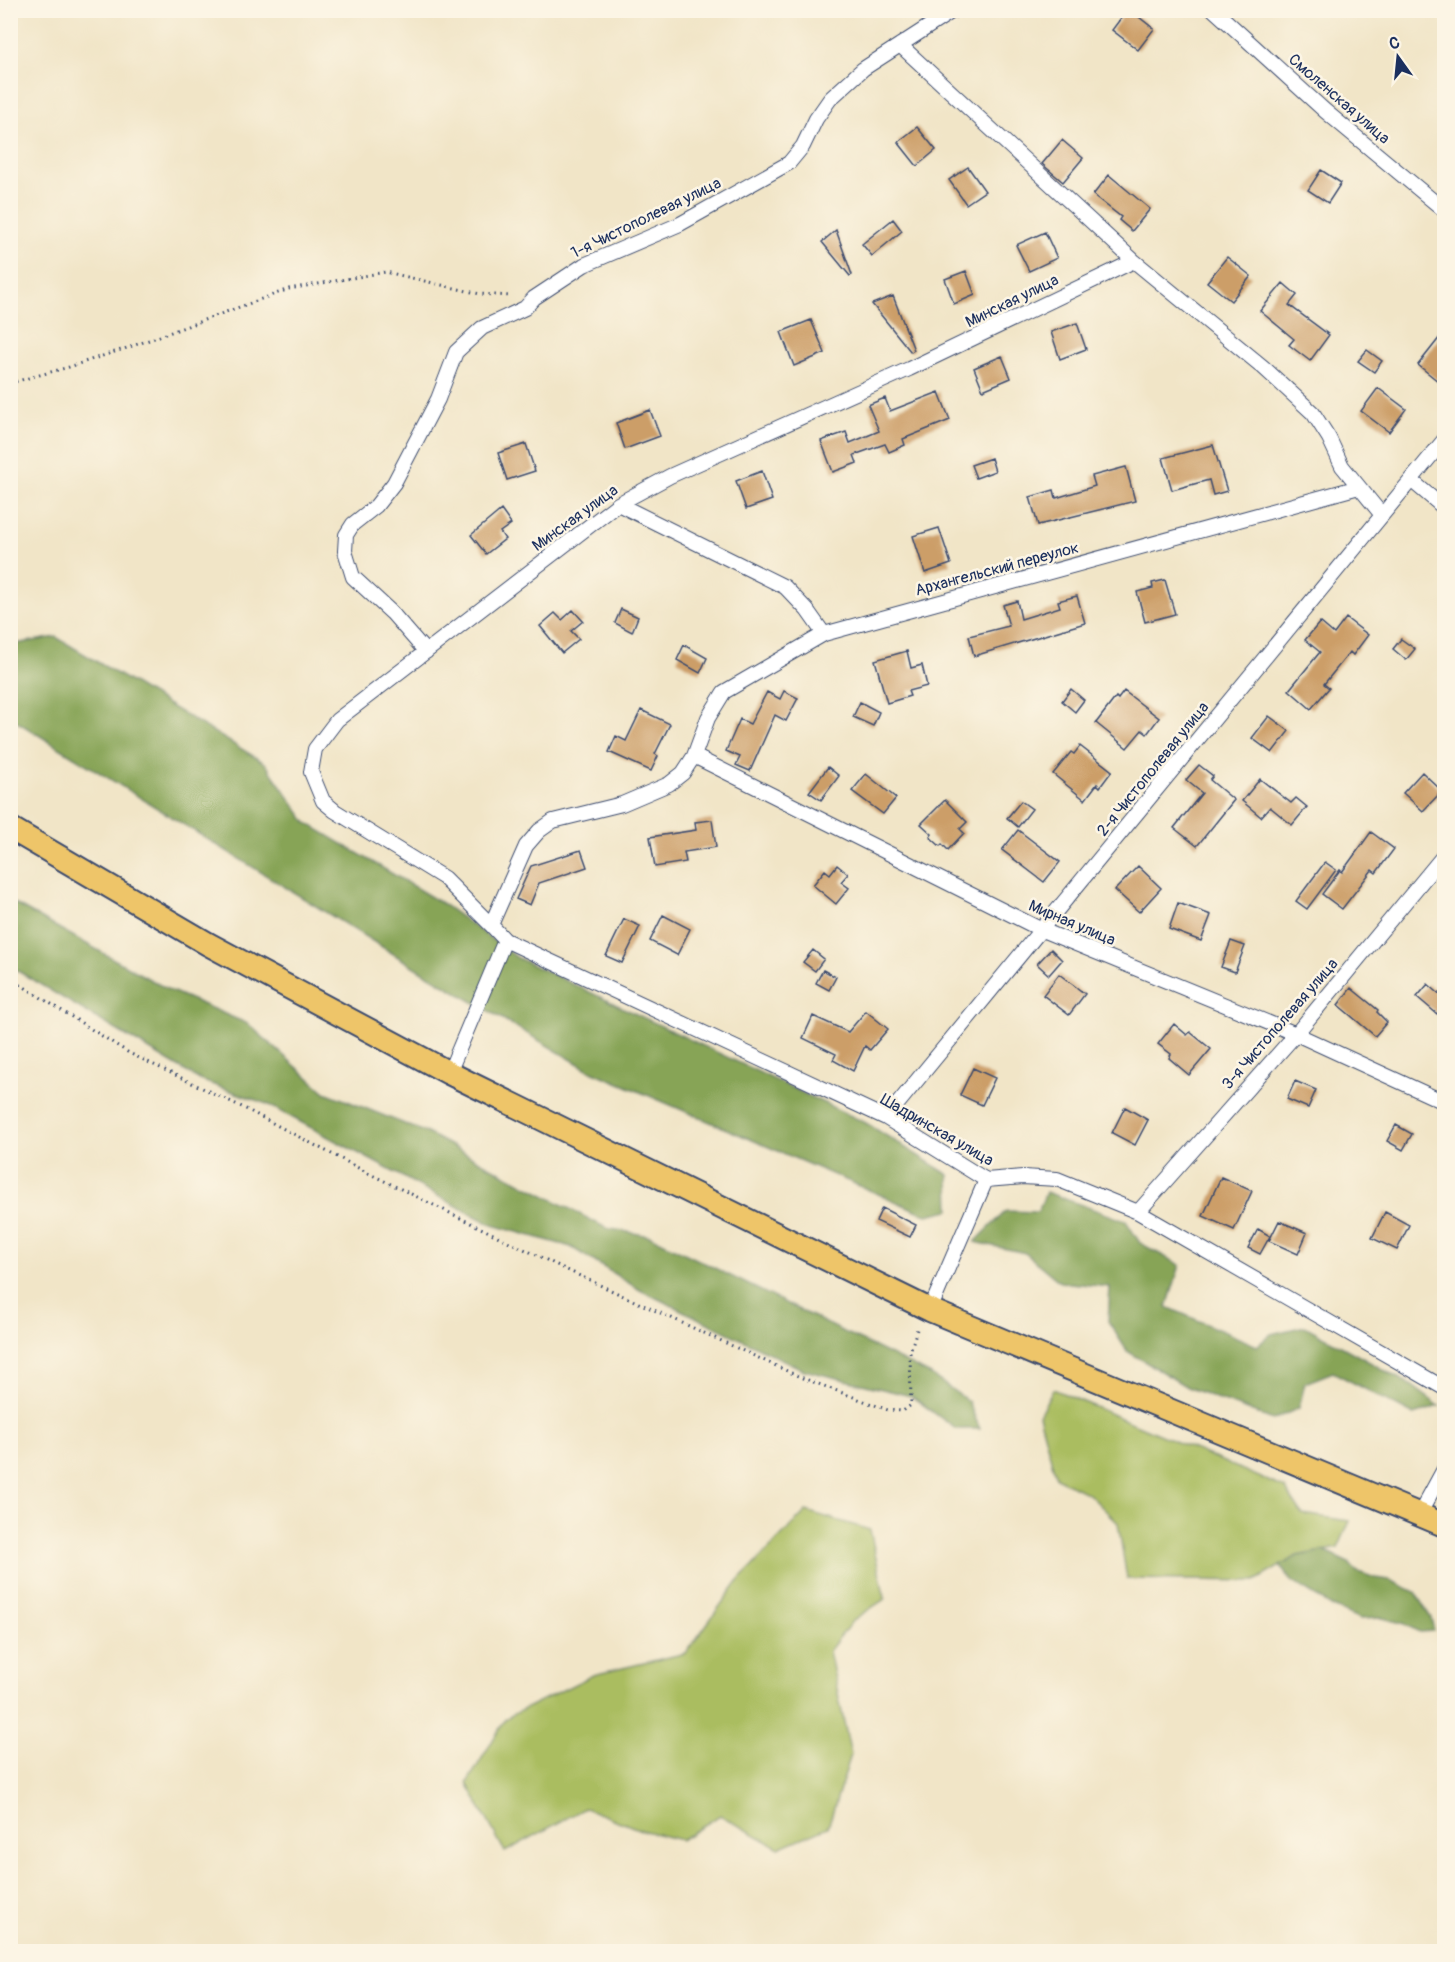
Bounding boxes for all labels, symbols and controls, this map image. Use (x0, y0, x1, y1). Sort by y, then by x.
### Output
north arrow (1368, 27, 1428, 87)
text: С (1387, 33, 1402, 54)
street label: Смоленская улица (1284, 49, 1394, 149)
street label: 1-я Чистополевая улица (568, 173, 724, 263)
street label: Минская улица (962, 270, 1062, 332)
street label: Минская улица (528, 480, 622, 556)
street label: Архангельский переулок (913, 538, 1081, 600)
street label: 2-я Чистополевая улица (1093, 698, 1213, 840)
street label: Мирная улица (1026, 896, 1118, 950)
street label: 3-я Чистополевая улица (1218, 954, 1342, 1094)
street label: Шадринская улица (877, 1089, 997, 1171)

